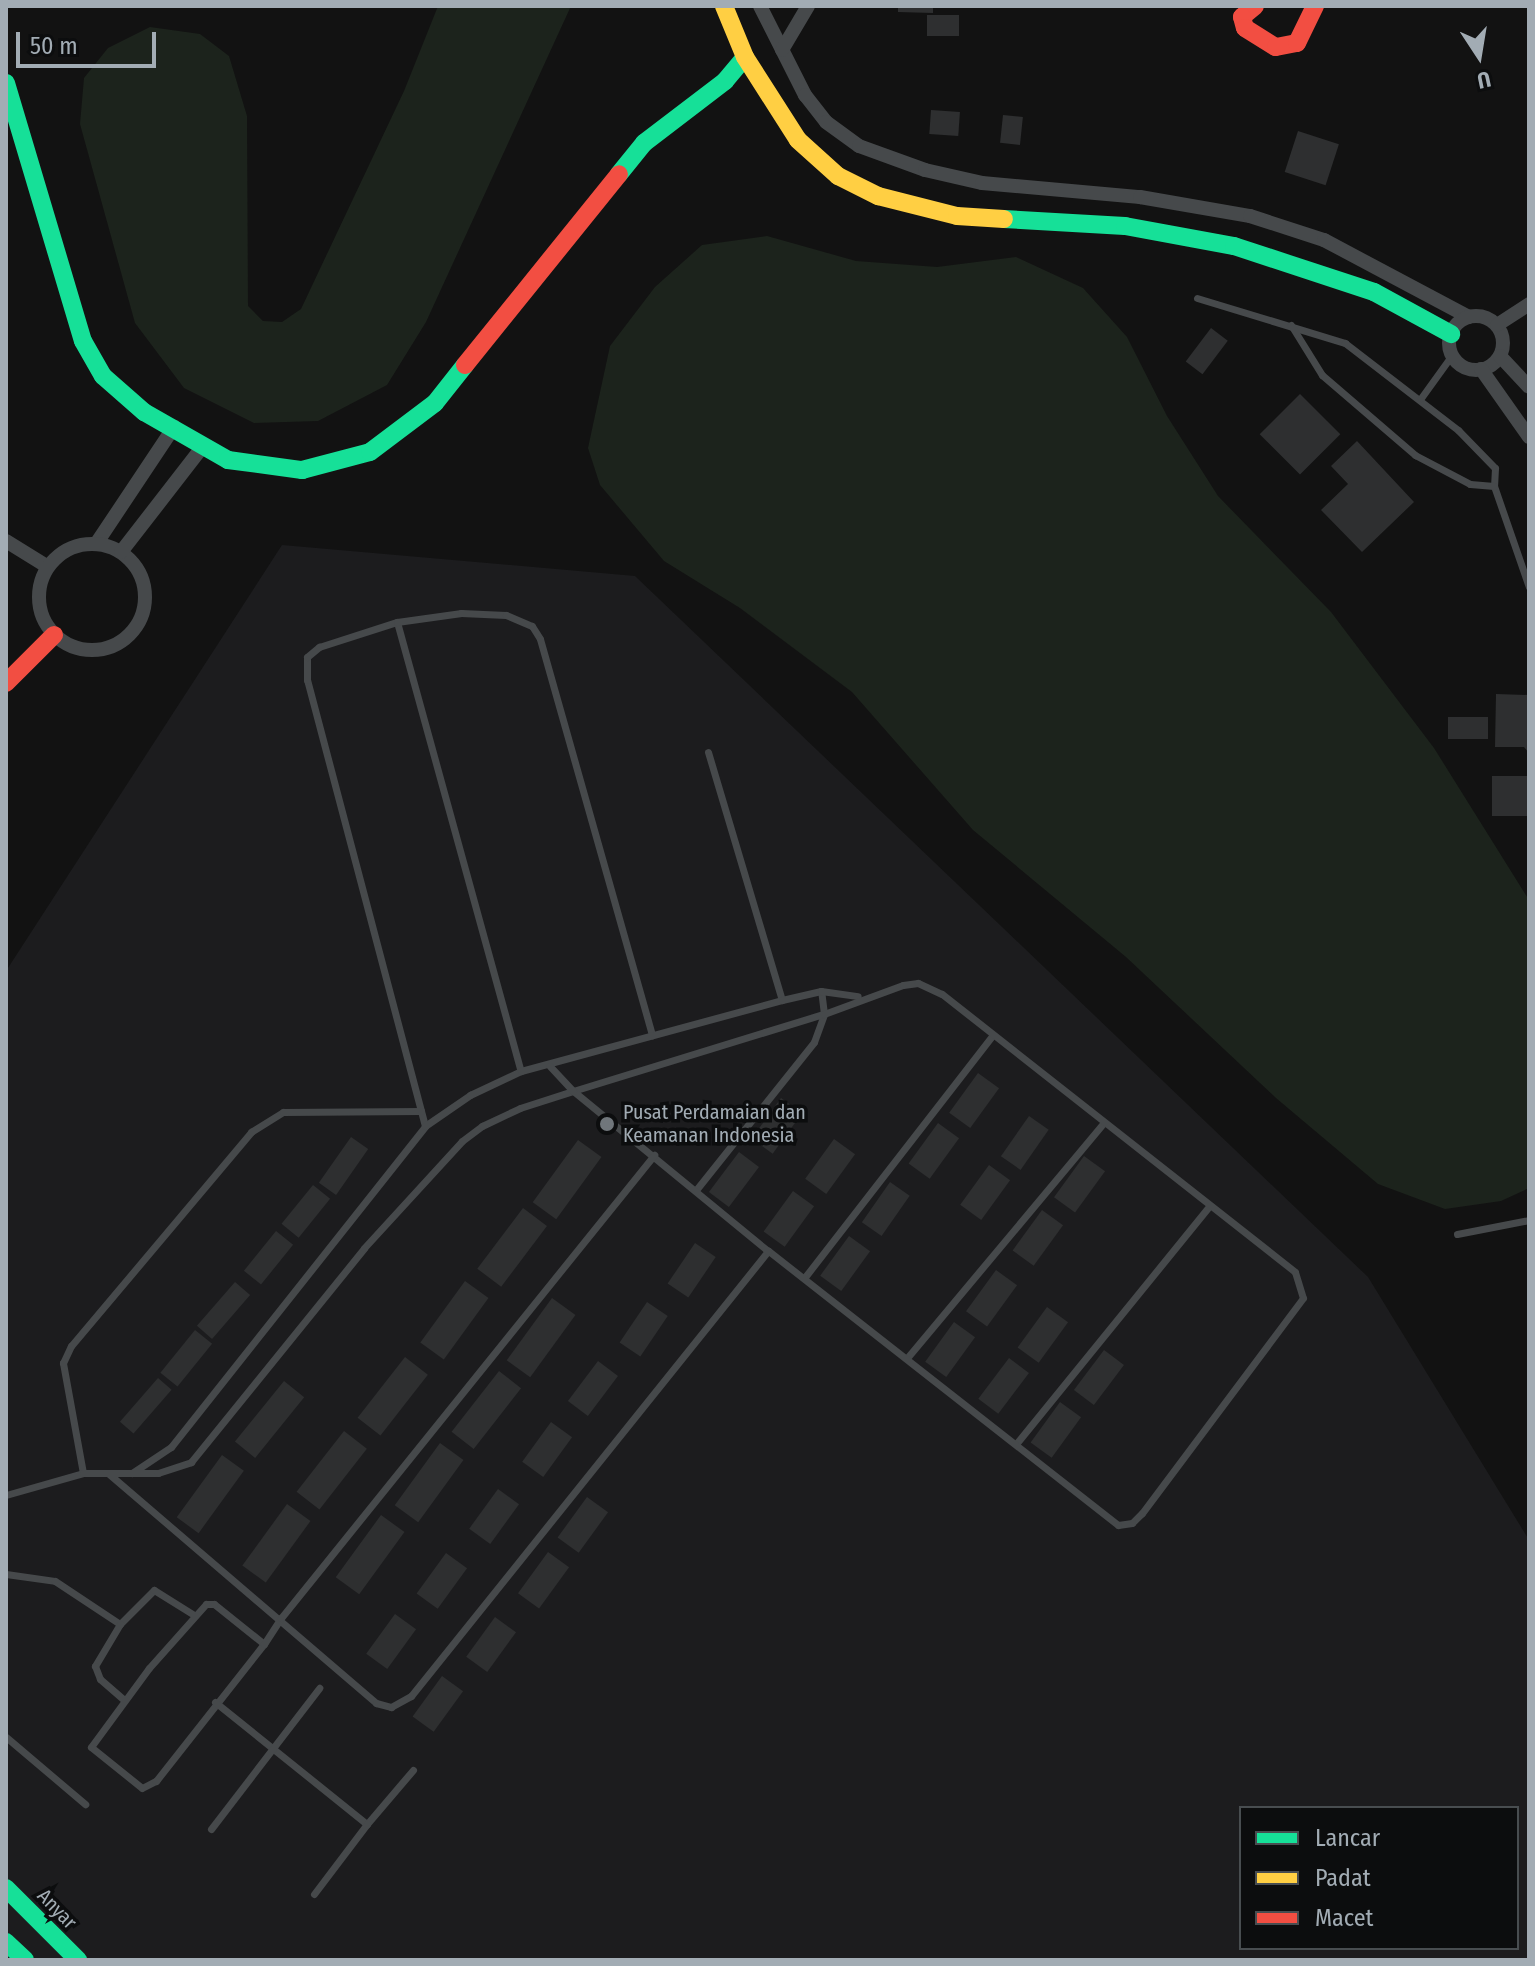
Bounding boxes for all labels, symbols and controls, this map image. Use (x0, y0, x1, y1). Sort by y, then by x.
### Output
scale bar (20, 16, 160, 66)
north arrow (1439, 16, 1519, 96)
text: 50 m (30, 32, 78, 60)
text: U (1475, 65, 1493, 95)
place label: Pusat Perdamaian dan Keamanan Indonesia (623, 1100, 806, 1147)
marker: Pusat Perdamaian dan Keamanan Indonesia (598, 1115, 616, 1133)
legend (1239, 1806, 1519, 1950)
text: Lancar (1315, 1824, 1380, 1852)
text: Padat (1315, 1864, 1371, 1892)
street label: Anyar (32, 1884, 82, 1934)
text: Macet (1315, 1904, 1373, 1932)

